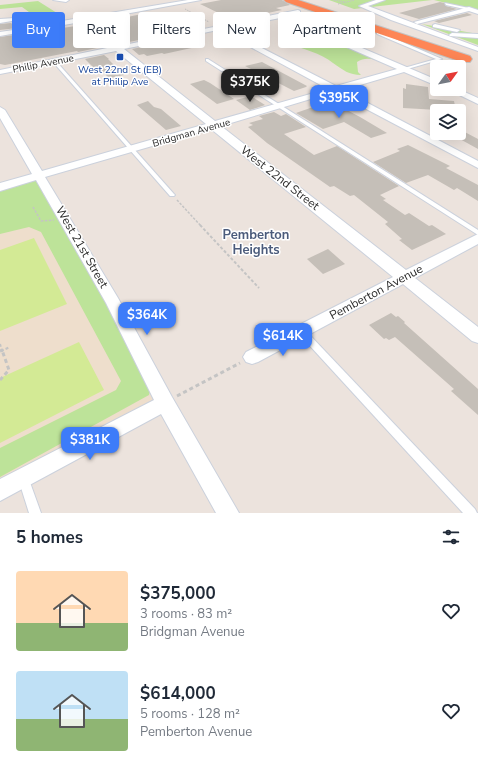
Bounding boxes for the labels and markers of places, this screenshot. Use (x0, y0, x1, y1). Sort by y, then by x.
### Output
marker: West 22nd St (EB) at Philip Ave (115, 52, 125, 62)
place label: West 22nd St (EB) at Philip Ave (78, 63, 162, 89)
pin: $375K (222, 69, 278, 103)
pin: $395K (311, 85, 367, 119)
pin: $364K (119, 302, 175, 336)
pin: $614K (255, 323, 311, 357)
pin: $381K (62, 427, 118, 461)

